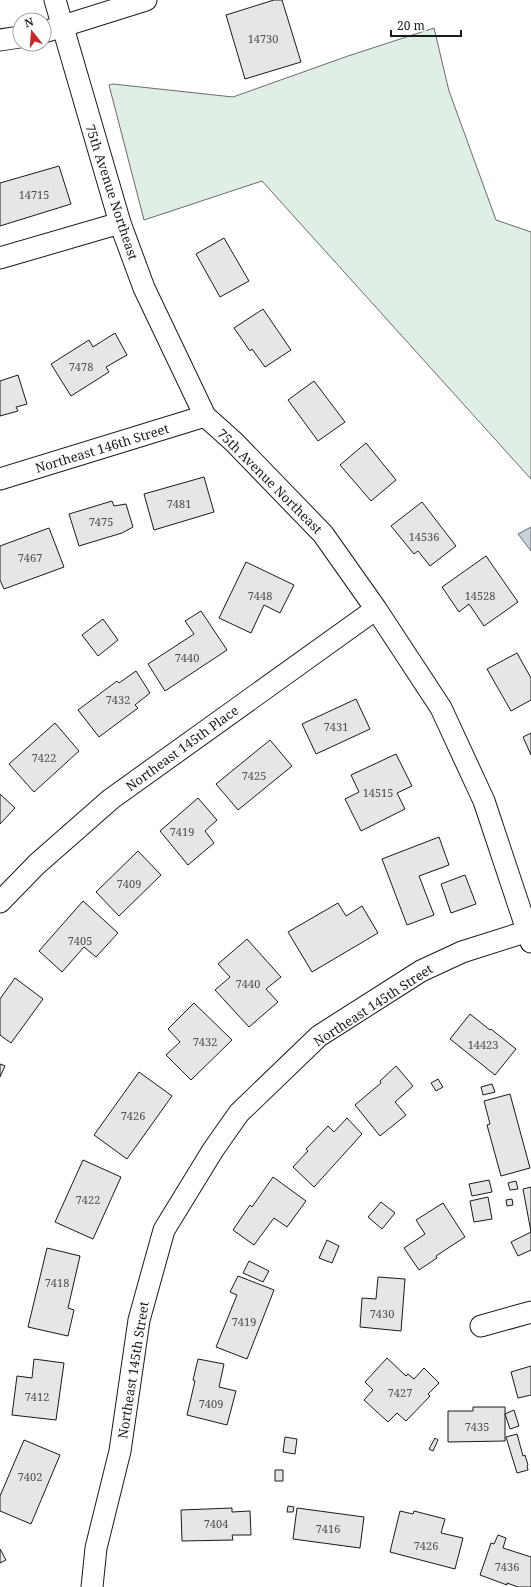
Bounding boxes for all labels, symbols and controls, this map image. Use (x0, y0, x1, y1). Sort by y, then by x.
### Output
north arrow (12, 12, 52, 52)
scale bar (391, 12, 461, 38)
text: N (23, 13, 36, 30)
text: 20 m (397, 17, 425, 34)
house number: 14730 (248, 31, 278, 46)
street label: 75th Avenue Northeast (82, 122, 143, 263)
house number: 14715 (19, 187, 49, 202)
house number: 7478 (69, 359, 93, 374)
street label: Northeast 146th Street (33, 419, 171, 477)
street label: 75th Avenue Northeast (214, 425, 327, 538)
house number: 7481 (167, 496, 191, 511)
house number: 7475 (89, 514, 113, 529)
house number: 14536 (409, 529, 439, 544)
house number: 7467 (18, 550, 42, 565)
house number: 7448 (248, 588, 272, 603)
house number: 14528 (465, 588, 495, 603)
house number: 7440 (175, 650, 199, 665)
house number: 7432 (106, 692, 130, 707)
street label: Northeast 145th Place (122, 701, 242, 795)
house number: 7431 (324, 719, 348, 734)
house number: 7422 (32, 750, 56, 765)
house number: 7425 (242, 768, 266, 783)
house number: 14515 (363, 785, 393, 800)
house number: 7419 (170, 824, 194, 839)
house number: 7409 (117, 876, 141, 891)
house number: 7405 (68, 933, 92, 948)
street label: Northeast 145th Street (310, 959, 436, 1050)
house number: 7440 (236, 976, 260, 991)
house number: 7432 (193, 1034, 217, 1049)
house number: 14423 (468, 1037, 498, 1052)
house number: 7426 (121, 1108, 145, 1123)
house number: 7422 (76, 1192, 100, 1207)
house number: 7418 (45, 1275, 69, 1290)
street label: Northeast 145th Street (113, 1300, 153, 1440)
house number: 7430 (370, 1306, 394, 1321)
house number: 7419 (232, 1314, 256, 1329)
house number: 7427 (388, 1385, 412, 1400)
house number: 7412 (25, 1389, 49, 1404)
house number: 7409 (199, 1396, 223, 1411)
house number: 7435 (465, 1419, 489, 1434)
house number: 7402 (18, 1469, 42, 1484)
house number: 7404 (204, 1516, 228, 1531)
house number: 7416 (316, 1521, 340, 1536)
house number: 7426 (414, 1538, 438, 1553)
house number: 7436 (495, 1559, 519, 1574)

